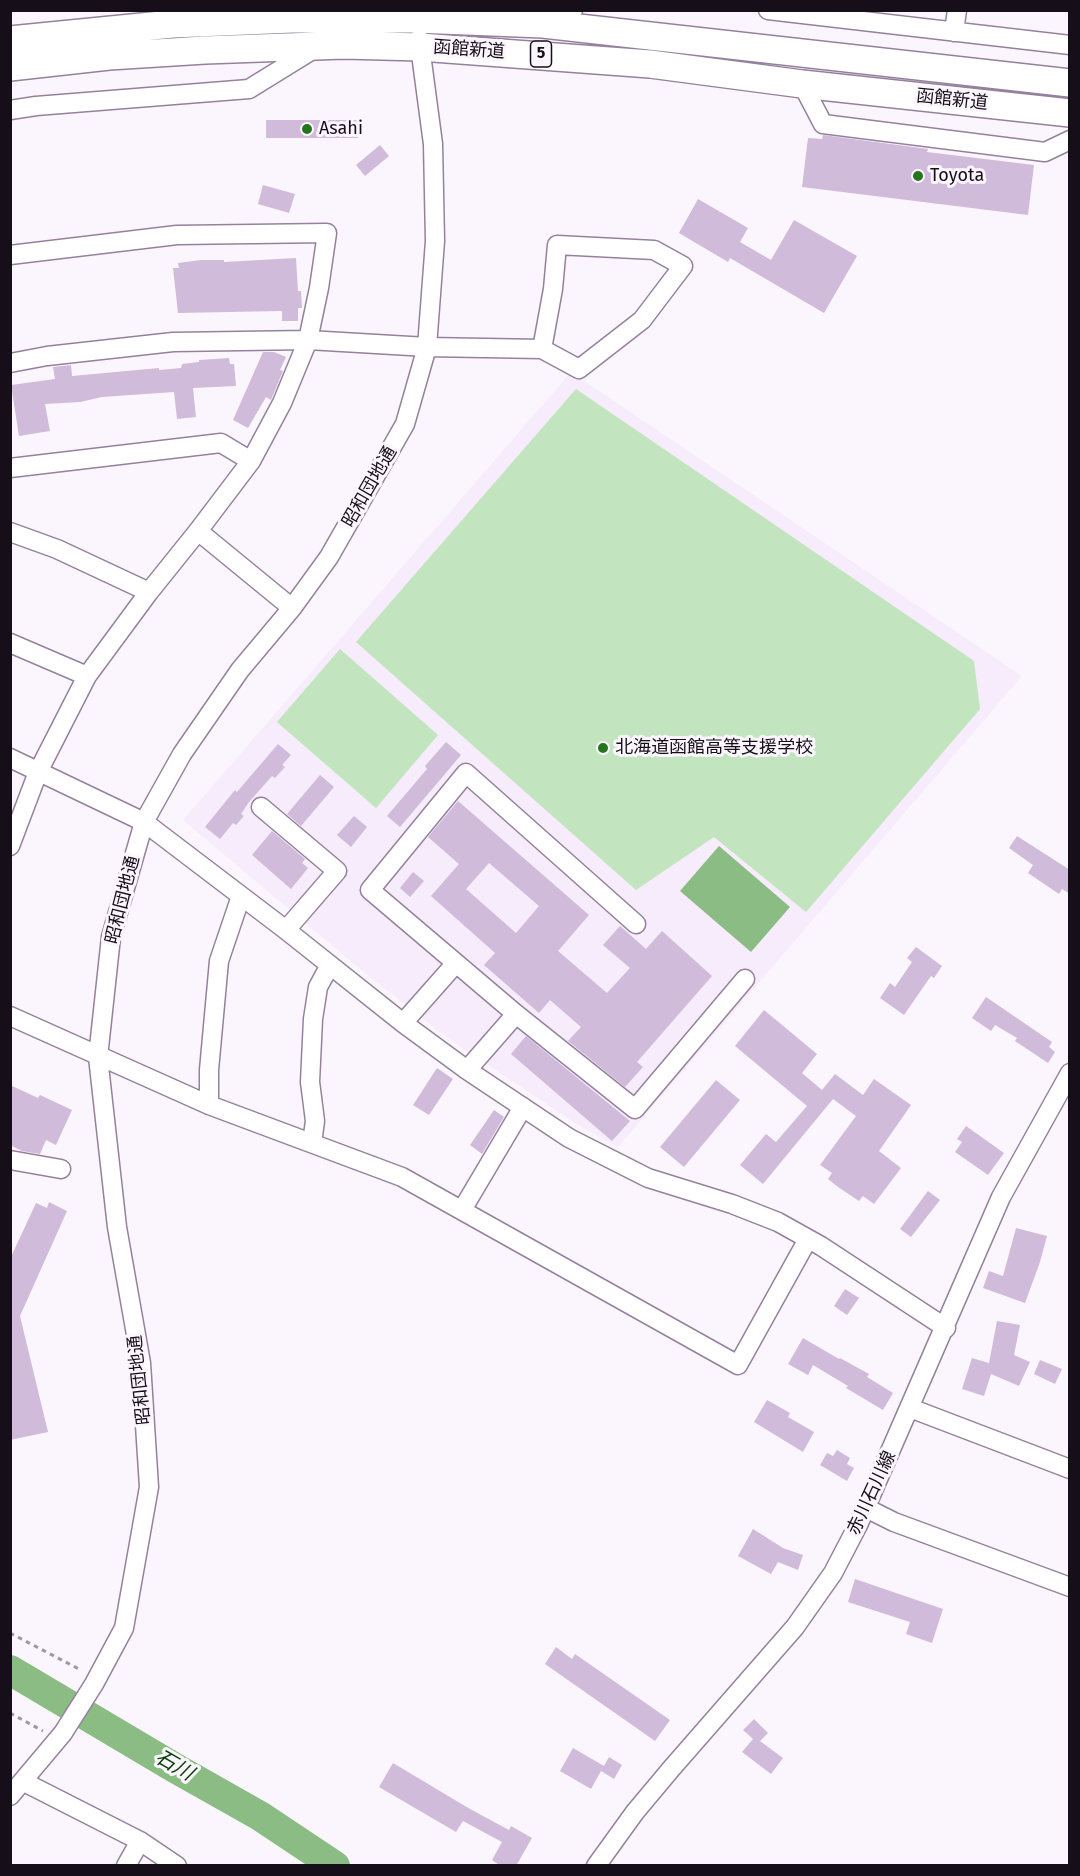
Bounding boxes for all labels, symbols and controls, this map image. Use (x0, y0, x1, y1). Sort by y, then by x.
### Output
street label: 函館新道 (432, 37, 506, 63)
road number: 5 (530, 41, 552, 67)
street label: 函館新道 (915, 85, 989, 115)
place label: Asahi (319, 118, 363, 140)
marker: Asahi (300, 122, 314, 136)
place label: Toyota (930, 165, 984, 187)
marker: Toyota (911, 169, 925, 183)
street label: 昭和団地通 (338, 443, 402, 531)
place label: 北海道函館高等支援学校 (615, 737, 813, 759)
marker: 北海道函館高等支援学校 (596, 741, 610, 755)
street label: 昭和団地通 (102, 854, 144, 946)
street label: 昭和団地通 (125, 1334, 155, 1426)
street label: 赤川石川線 (843, 1448, 901, 1538)
water label: 石川 (151, 1746, 197, 1786)

